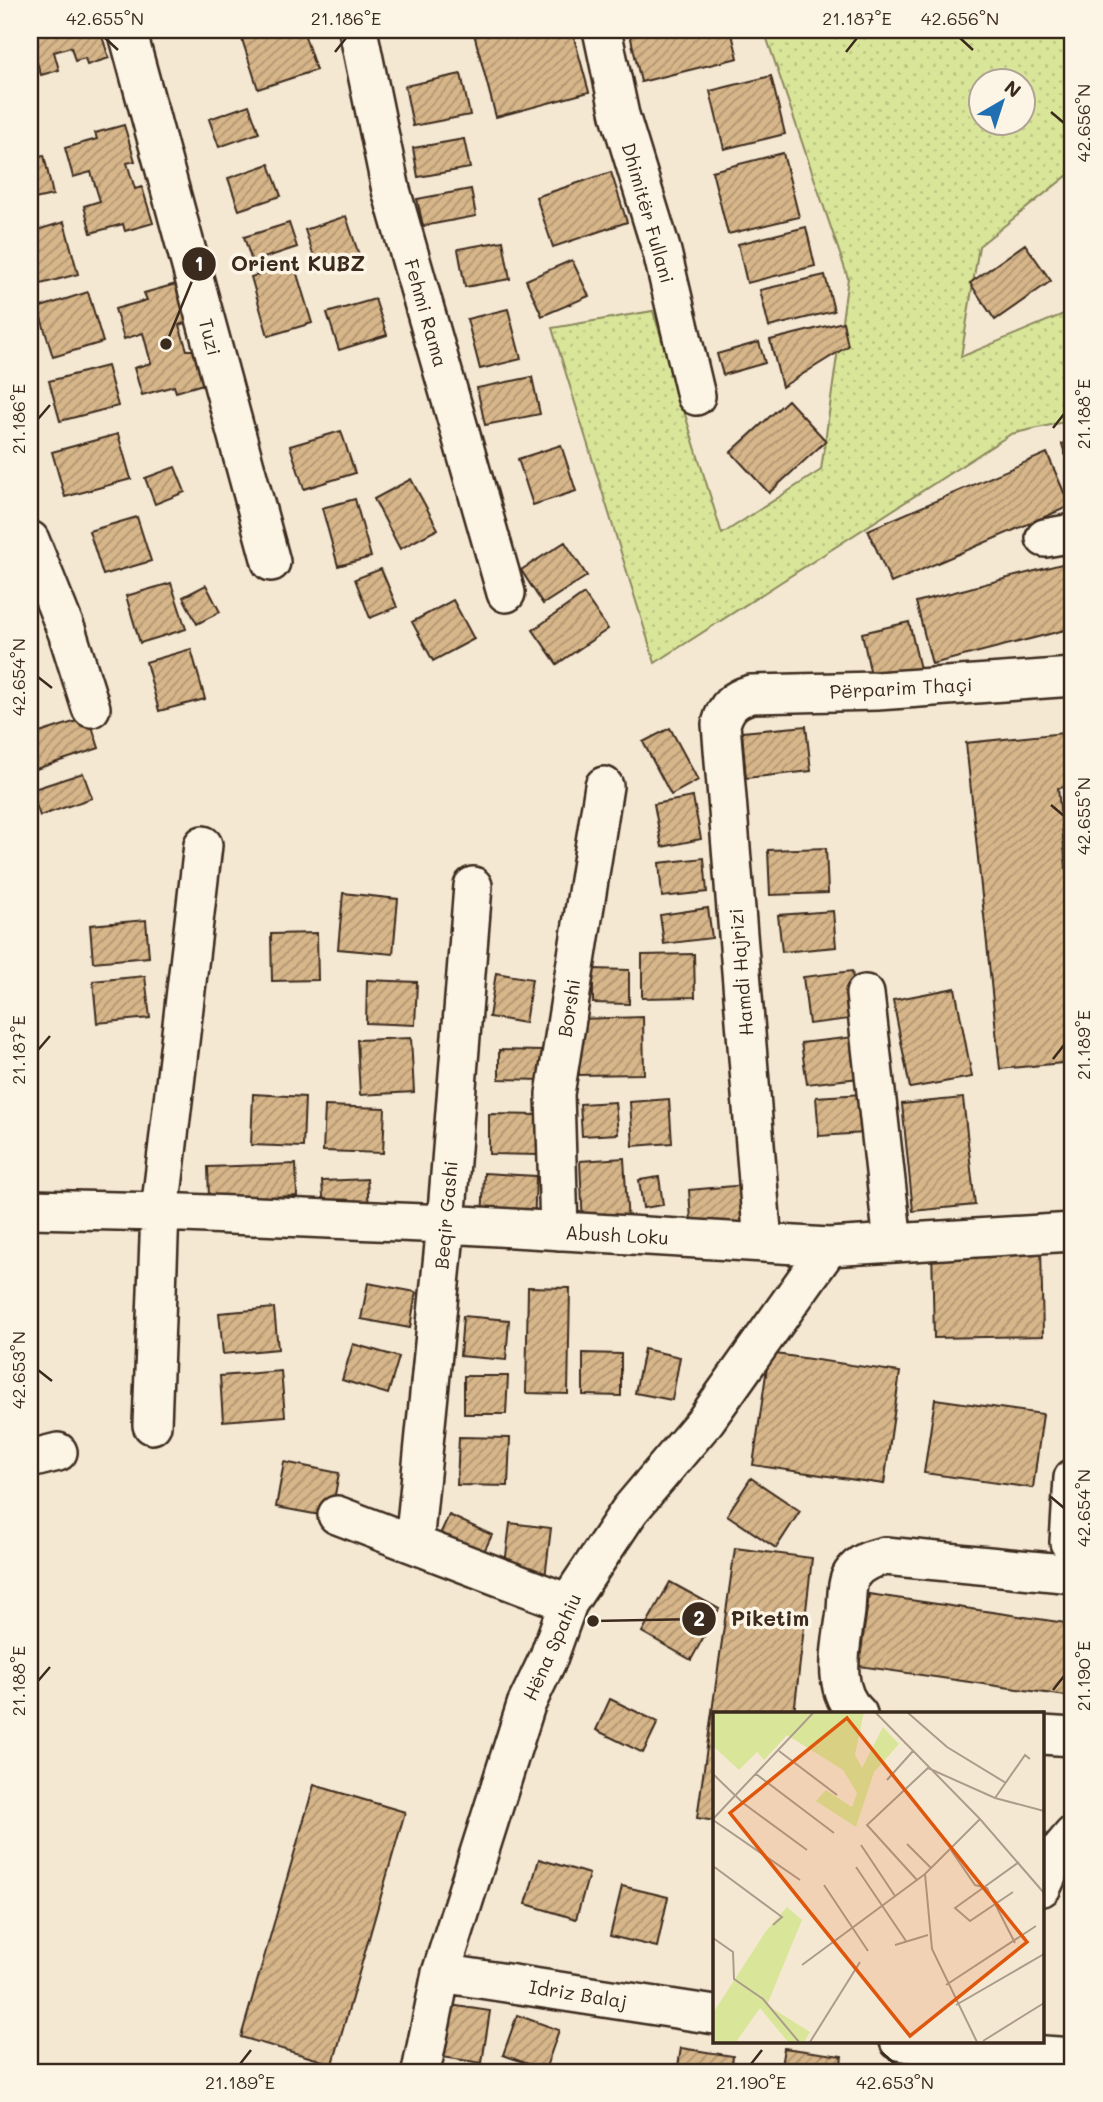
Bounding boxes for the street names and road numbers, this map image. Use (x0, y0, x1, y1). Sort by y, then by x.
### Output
street label: Dhimitër Fullani (616, 140, 680, 286)
street label: Fehmi Rama (399, 256, 454, 370)
street label: Tuzi (194, 316, 227, 358)
street label: Përparim Thaçi (829, 671, 973, 704)
street label: Hamdi Hajrizi (722, 907, 759, 1037)
street label: Borshi (552, 977, 585, 1039)
street label: Beqir Gashi (428, 1160, 463, 1270)
street label: Abush Loku (565, 1219, 669, 1250)
street label: Hëna Spahiu (517, 1589, 586, 1704)
street label: Idriz Balaj (527, 1973, 629, 2014)

